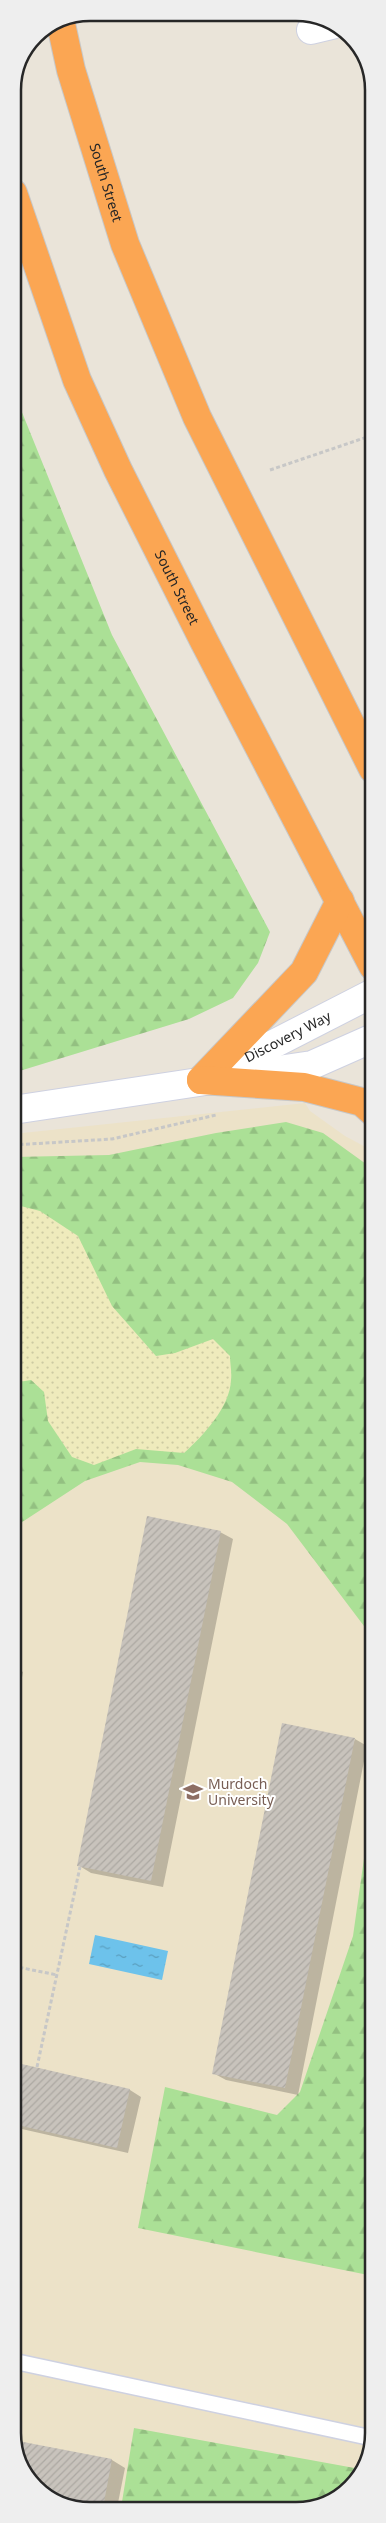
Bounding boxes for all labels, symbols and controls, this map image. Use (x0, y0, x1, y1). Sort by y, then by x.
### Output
street label: South Street (85, 141, 128, 224)
street label: South Street (151, 547, 204, 628)
street label: Discovery Way (241, 1006, 335, 1066)
place label: Murdoch University (208, 1774, 275, 1809)
school or university icon: Murdoch University (182, 1781, 204, 1803)

